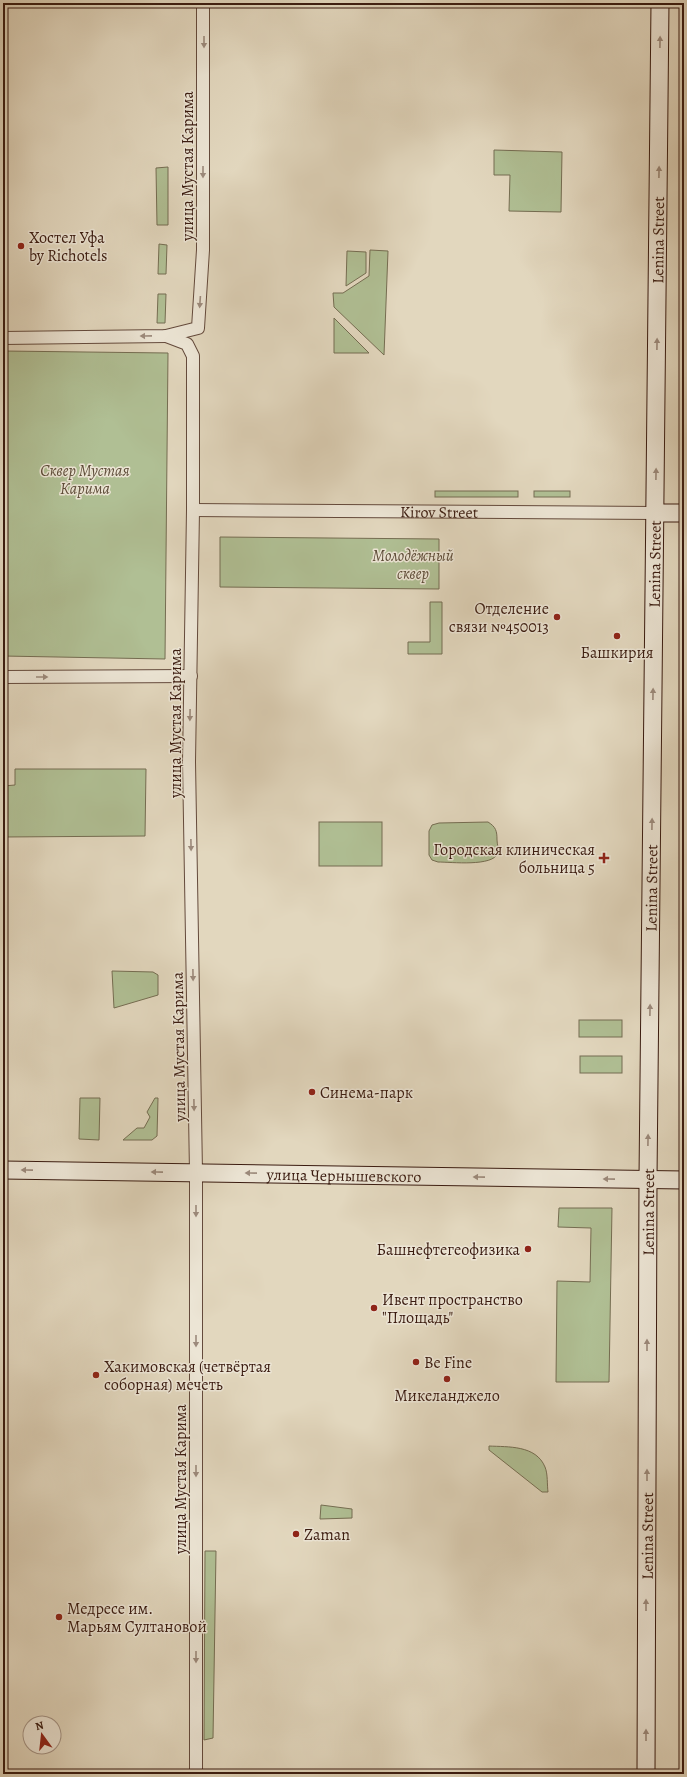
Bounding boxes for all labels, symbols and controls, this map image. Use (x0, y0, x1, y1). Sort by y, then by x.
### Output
one-way arrow (657, 35, 663, 48)
one-way arrow (201, 36, 207, 49)
street label: улица Мустая Карима (177, 90, 199, 242)
one-way arrow (200, 166, 206, 179)
one-way arrow (655, 166, 662, 178)
street label: Lenina Street (647, 196, 670, 284)
place label: Хостел Уфа by Richotels (29, 227, 107, 267)
marker: Хостел Уфа by Richotels (16, 241, 26, 251)
one-way arrow (196, 296, 203, 308)
one-way arrow (139, 333, 152, 339)
one-way arrow (654, 337, 660, 350)
park label: Сквер Мустая Карима (40, 460, 130, 500)
one-way arrow (653, 467, 659, 480)
street label: Kirov Street (400, 501, 478, 524)
street label: Lenina Street (644, 520, 667, 608)
park label: Молодёжный сквер (372, 545, 454, 585)
place label: Отделение связи №450013 (449, 598, 549, 638)
marker: Отделение связи №450013 (552, 612, 562, 622)
marker: Башкирия (612, 631, 622, 641)
place label: Башкирия (580, 642, 654, 664)
street label: улица Мустая Карима (165, 647, 187, 799)
one-way arrow (36, 674, 49, 680)
one-way arrow (650, 687, 656, 700)
one-way arrow (187, 709, 193, 722)
one-way arrow (649, 817, 655, 830)
one-way arrow (187, 839, 194, 851)
place label: Городская клиническая больница 5 (433, 839, 595, 879)
street label: Lenina Street (641, 844, 663, 932)
marker: Городская клиническая больница 5 (598, 852, 610, 864)
one-way arrow (190, 969, 196, 982)
street label: улица Мустая Карима (167, 971, 191, 1123)
one-way arrow (646, 1004, 653, 1016)
place label: Синема-парк (320, 1082, 413, 1104)
marker: Синема-парк (307, 1087, 317, 1097)
one-way arrow (191, 1099, 197, 1112)
one-way arrow (645, 1133, 651, 1146)
street label: улица Чернышевского (265, 1164, 422, 1188)
one-way arrow (20, 1167, 33, 1173)
one-way arrow (151, 1168, 163, 1175)
street label: Lenina Street (638, 1168, 660, 1256)
one-way arrow (244, 1170, 257, 1176)
one-way arrow (472, 1174, 485, 1180)
one-way arrow (602, 1176, 615, 1182)
one-way arrow (193, 1205, 199, 1218)
place label: Башнефтегеофизика (376, 1239, 521, 1261)
marker: Башнефтегеофизика (523, 1244, 533, 1254)
place label: Ивент пространство "Площадь" (382, 1289, 523, 1329)
marker: Ивент пространство "Площадь" (369, 1303, 379, 1313)
one-way arrow (193, 1335, 199, 1348)
one-way arrow (644, 1338, 650, 1351)
place label: Be Fine (424, 1352, 472, 1374)
place label: Хакимовская (четвёртая соборная) мечеть (104, 1356, 271, 1396)
marker: Be Fine (411, 1357, 421, 1367)
marker: Хакимовская (четвёртая соборная) мечеть (91, 1370, 101, 1380)
marker: Микеланджело (442, 1374, 452, 1384)
place label: Микеланджело (394, 1385, 500, 1407)
street label: улица Мустая Карима (170, 1403, 192, 1555)
one-way arrow (193, 1465, 199, 1478)
one-way arrow (644, 1468, 650, 1481)
street label: Lenina Street (637, 1492, 659, 1580)
place label: Zaman (304, 1524, 350, 1546)
marker: Zaman (291, 1529, 301, 1539)
place label: Медресе им. Марьям Султановой (67, 1598, 207, 1638)
one-way arrow (643, 1598, 649, 1611)
marker: Медресе им. Марьям Султановой (54, 1612, 64, 1622)
one-way arrow (193, 1651, 199, 1664)
north arrow (22, 1715, 62, 1755)
text: N (34, 1718, 45, 1734)
one-way arrow (643, 1728, 649, 1741)

